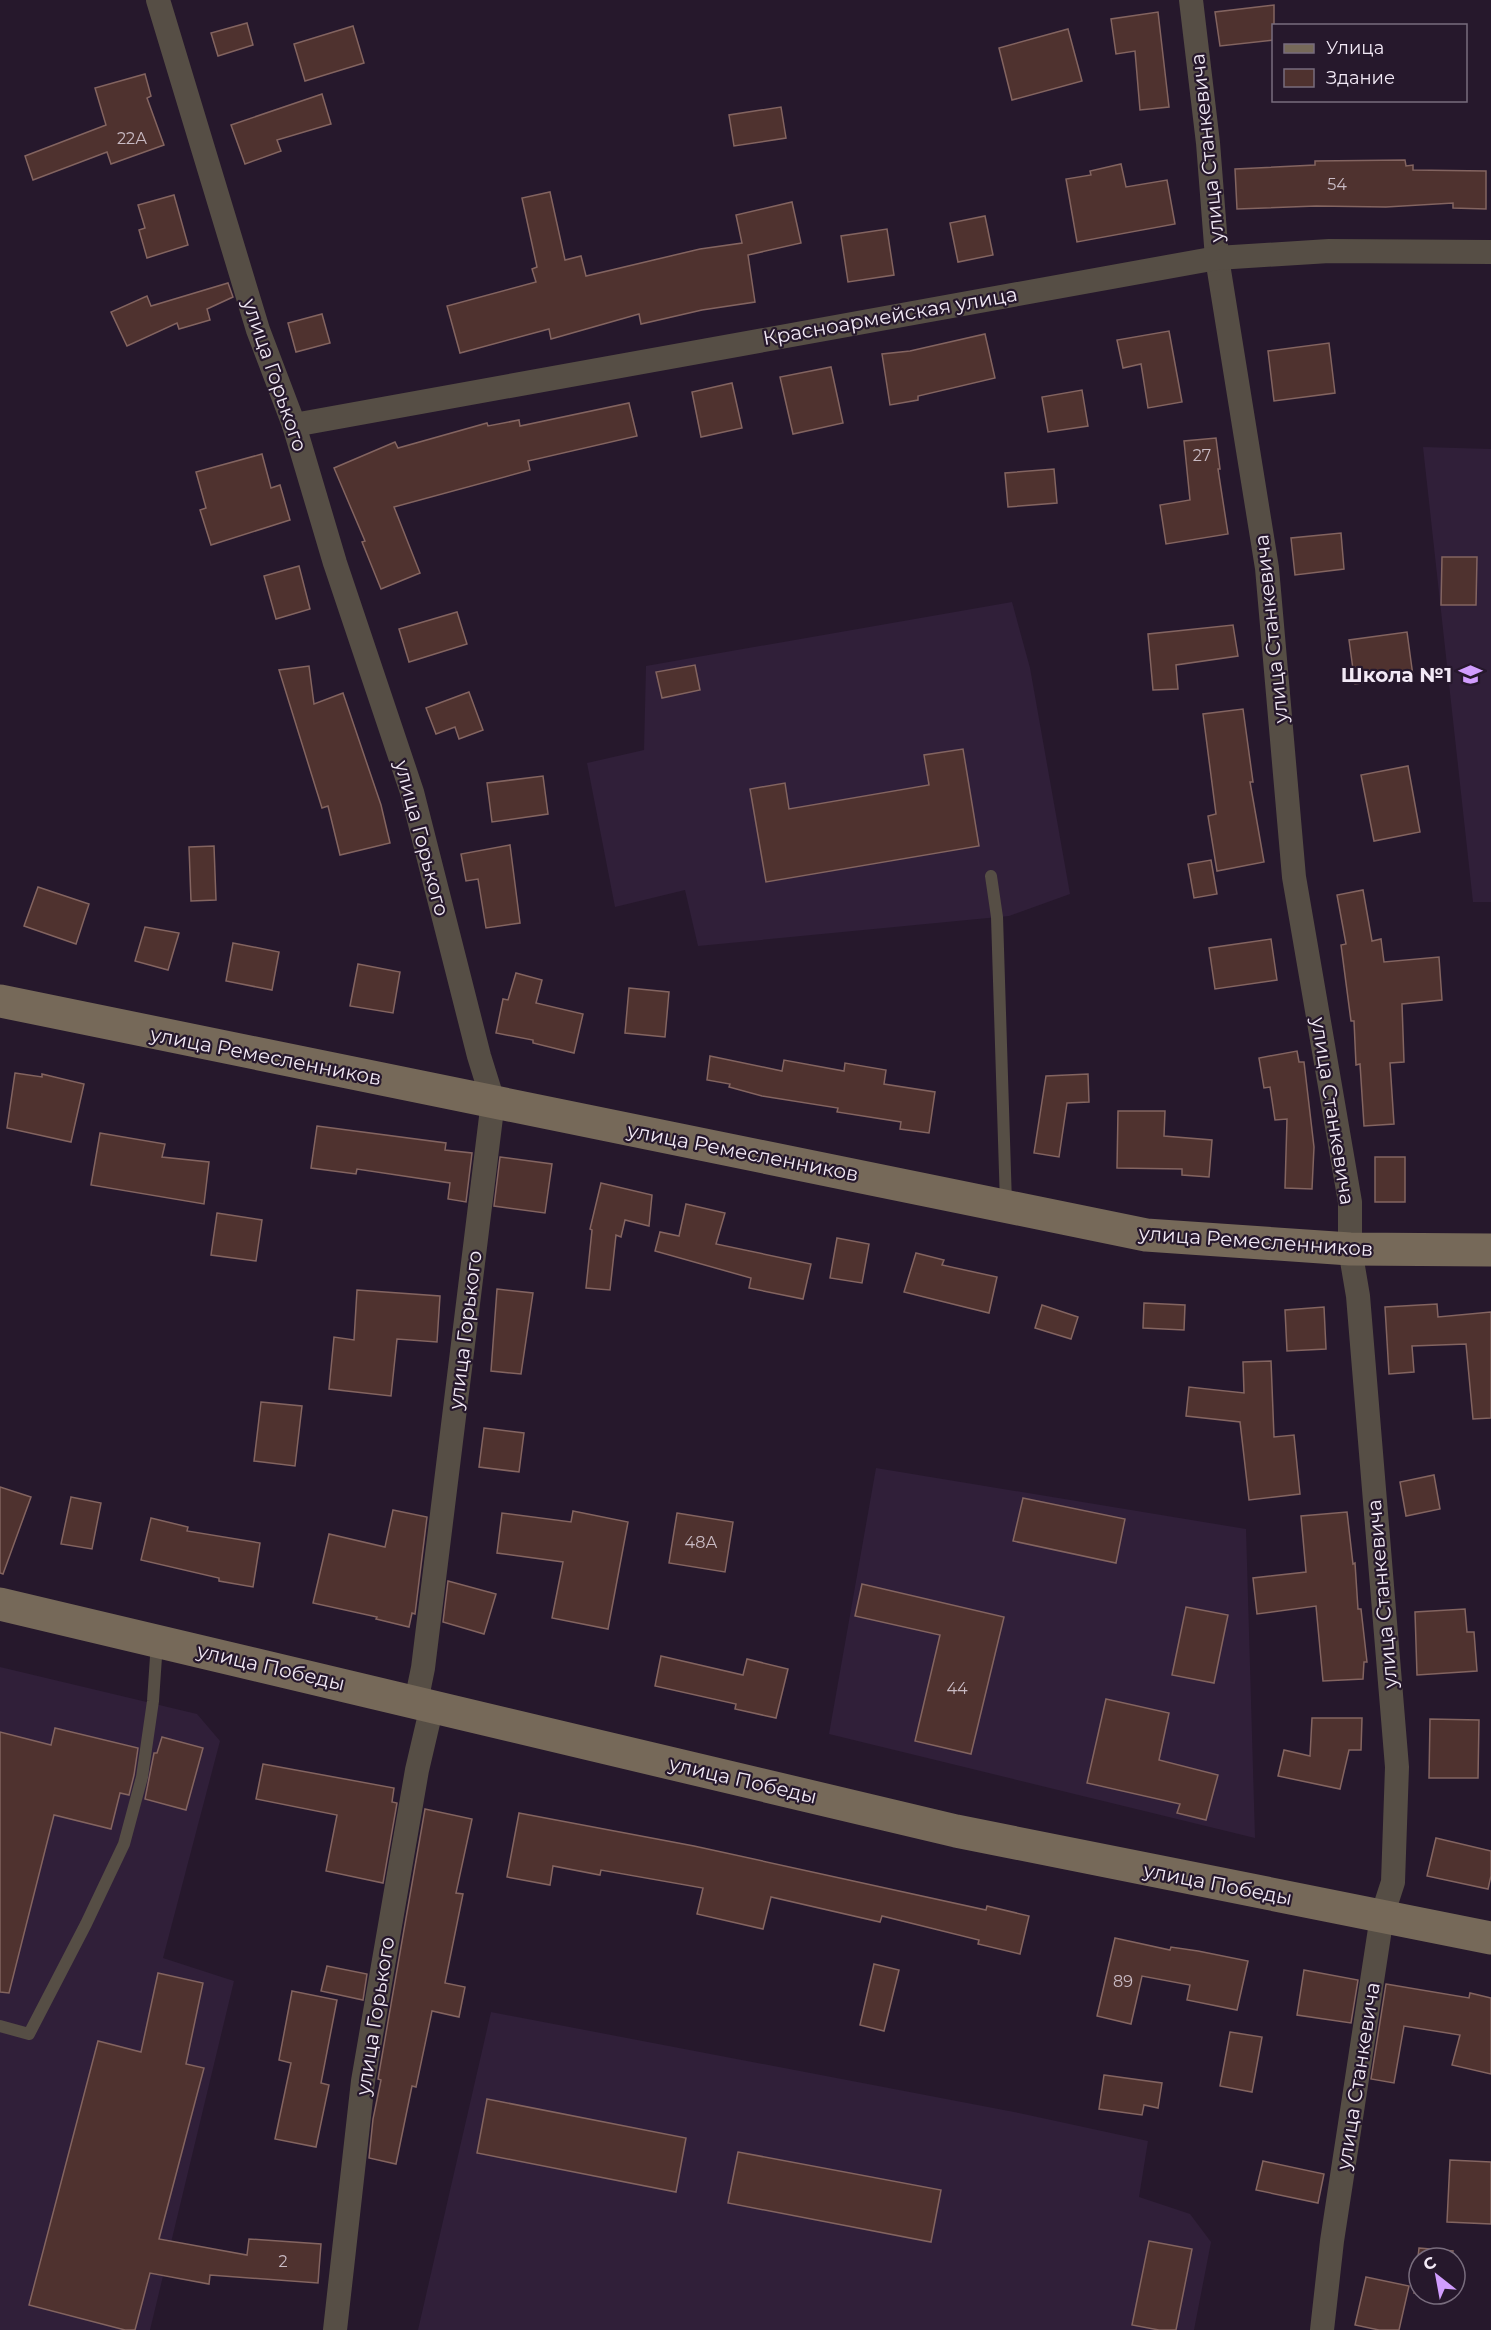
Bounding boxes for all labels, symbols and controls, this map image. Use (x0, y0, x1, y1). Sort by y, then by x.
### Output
legend (1272, 24, 1467, 102)
text: Улица (1326, 37, 1384, 59)
street label: улица Станкевича (1185, 53, 1229, 244)
text: Здание (1326, 67, 1395, 89)
house number: 22А (117, 129, 147, 148)
house number: 54 (1327, 175, 1347, 194)
street label: Красноармейская улица (761, 282, 1019, 350)
street label: улица Горького (237, 294, 312, 455)
house number: 27 (1193, 446, 1211, 465)
street label: улица Станкевича (1249, 534, 1293, 725)
school or university icon: Школа №1 (1457, 662, 1483, 688)
place label: Школа №1 (1341, 663, 1452, 687)
street label: улица Горького (389, 757, 454, 918)
street label: улица Станкевича (1306, 1015, 1360, 1206)
street label: улица Ремесленников (147, 1022, 384, 1090)
street label: улица Ремесленников (624, 1118, 861, 1186)
street label: улица Ремесленников (1137, 1221, 1374, 1261)
street label: улица Горького (443, 1249, 487, 1412)
street label: улица Станкевича (1362, 1499, 1402, 1690)
house number: 48А (685, 1533, 717, 1552)
street label: улица Победы (194, 1638, 347, 1696)
house number: 44 (946, 1679, 968, 1698)
street label: улица Победы (666, 1751, 819, 1809)
street label: улица Победы (1141, 1858, 1294, 1910)
street label: улица Горького (350, 1935, 399, 2098)
house number: 89 (1113, 1972, 1133, 1991)
street label: улица Станкевича (1331, 1981, 1385, 2172)
north arrow (1407, 2246, 1467, 2306)
house number: 2 (278, 2252, 288, 2271)
text: С (1420, 2252, 1440, 2275)

